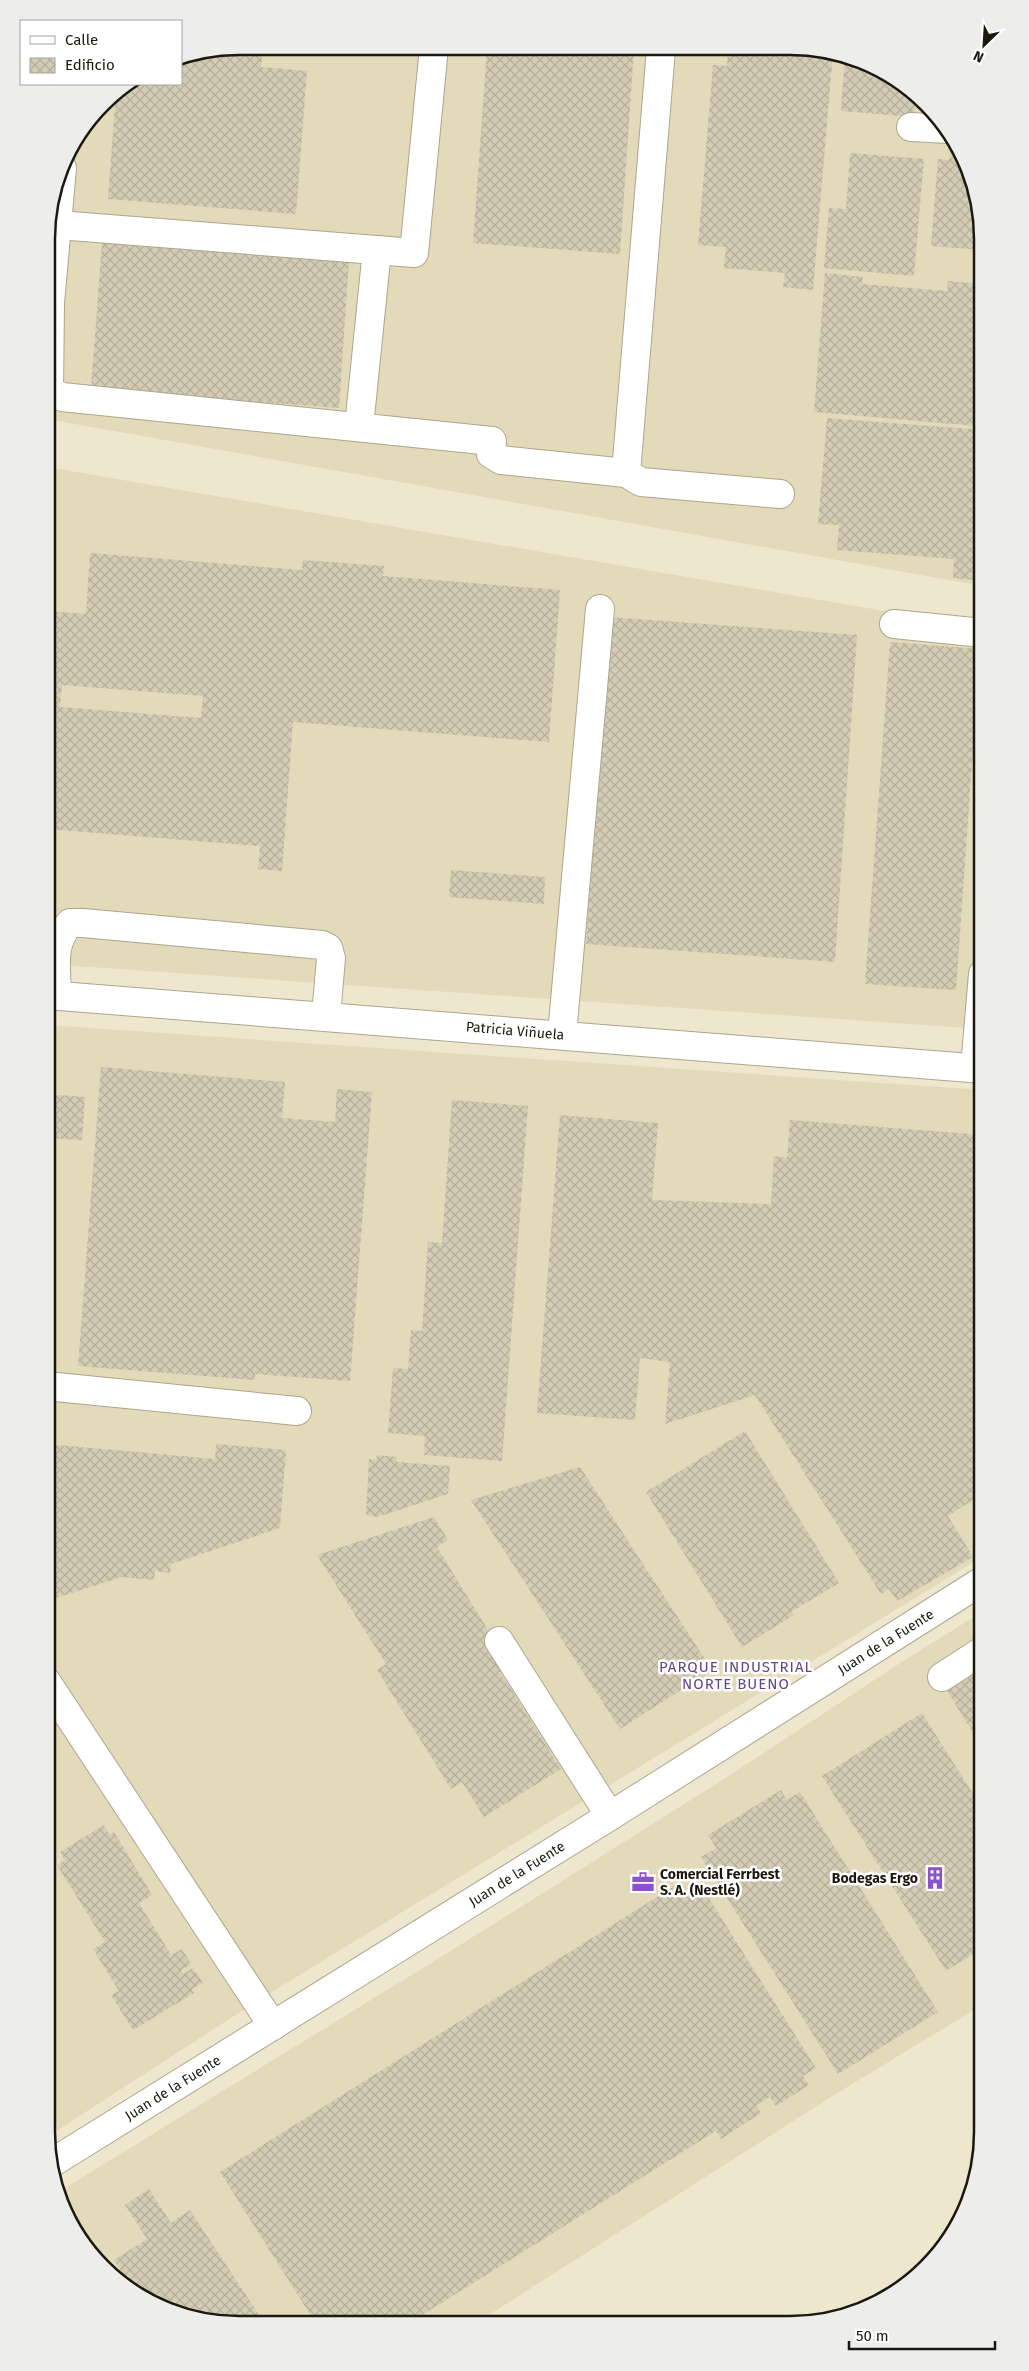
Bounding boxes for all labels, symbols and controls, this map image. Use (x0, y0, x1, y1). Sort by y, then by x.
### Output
legend (20, 20, 182, 85)
north arrow (959, 20, 1009, 70)
text: Calle (65, 31, 98, 49)
text: N (971, 47, 987, 66)
text: Edificio (65, 56, 115, 74)
street label: Patricia Viñuela (465, 1018, 565, 1044)
street label: Juan de la Fuente (835, 1606, 937, 1678)
district label: PARQUE INDUSTRIAL NORTE BUENO (659, 1658, 813, 1693)
street label: Juan de la Fuente (466, 1838, 568, 1910)
building icon: Bodegas Ergo (922, 1865, 948, 1891)
place label: Comercial Ferrbest S. A. (Nestlé) (660, 1866, 780, 1899)
office icon: Comercial Ferrbest S. A. (Nestlé) (630, 1869, 656, 1895)
place label: Bodegas Ergo (832, 1870, 918, 1887)
street label: Juan de la Fuente (122, 2052, 224, 2124)
scale bar (849, 2318, 995, 2350)
text: 50 m (856, 2327, 889, 2345)

